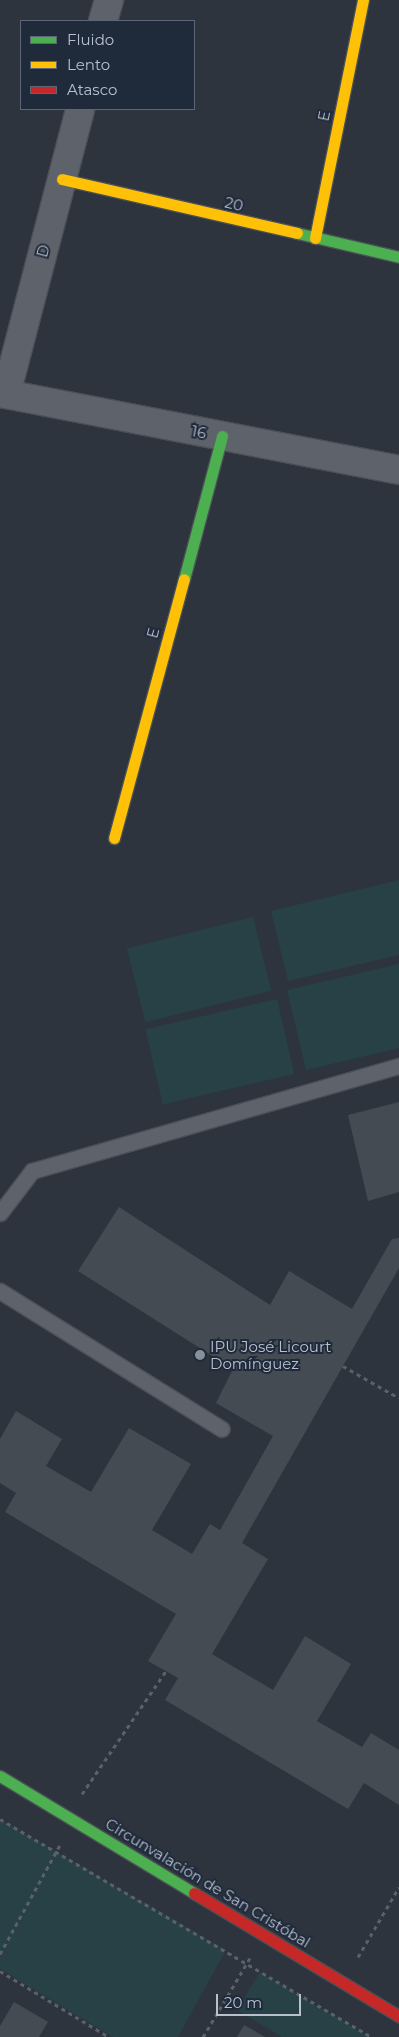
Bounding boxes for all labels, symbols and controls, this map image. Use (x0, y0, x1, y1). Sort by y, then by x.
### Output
legend (20, 20, 195, 110)
text: Fluido (67, 30, 114, 49)
text: Lento (67, 55, 110, 74)
text: Atasco (67, 80, 117, 99)
street label: E (314, 109, 334, 123)
street label: 20 (223, 193, 245, 215)
street label: D (33, 243, 53, 259)
street label: 16 (190, 422, 208, 442)
street label: E (143, 626, 163, 640)
place label: IPU José Licourt Domínguez (210, 1337, 331, 1372)
marker: IPU José Licourt Domínguez (194, 1349, 206, 1361)
street label: Circunvalación de San Cristóbal (102, 1815, 314, 1951)
scale bar (219, 1984, 304, 2016)
text: 20 m (224, 1993, 262, 2012)

